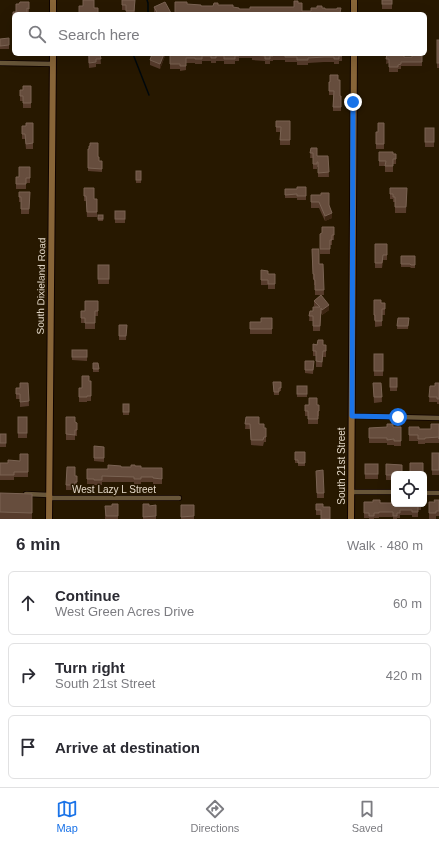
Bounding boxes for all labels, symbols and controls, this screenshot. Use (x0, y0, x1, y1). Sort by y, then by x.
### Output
search box (12, 12, 427, 56)
icon: search (26, 23, 48, 45)
text: Search here (58, 26, 140, 43)
route end (344, 93, 362, 111)
street label: South Dixieland Road (35, 238, 47, 334)
route start (389, 408, 407, 426)
street label: South 21st Street (336, 427, 347, 505)
map controls (391, 471, 427, 507)
button: locate (391, 471, 427, 507)
street label: West Lazy L Street (72, 484, 156, 495)
text: 6 min (16, 535, 60, 554)
text: Walk · 480 m (347, 538, 423, 553)
text: Continue (55, 587, 120, 604)
icon: ahead (17, 592, 39, 614)
text: 60 m (393, 596, 422, 611)
text: West Green Acres Drive (55, 604, 194, 619)
text: Turn right (55, 659, 125, 676)
icon: right (17, 664, 39, 686)
text: 420 m (386, 668, 422, 683)
text: South 21st Street (55, 676, 155, 691)
icon: arrive (17, 736, 39, 758)
text: Arrive at destination (55, 739, 200, 756)
tab: Map (56, 798, 78, 834)
tab: Directions (190, 798, 239, 834)
tab: Saved (352, 798, 383, 834)

